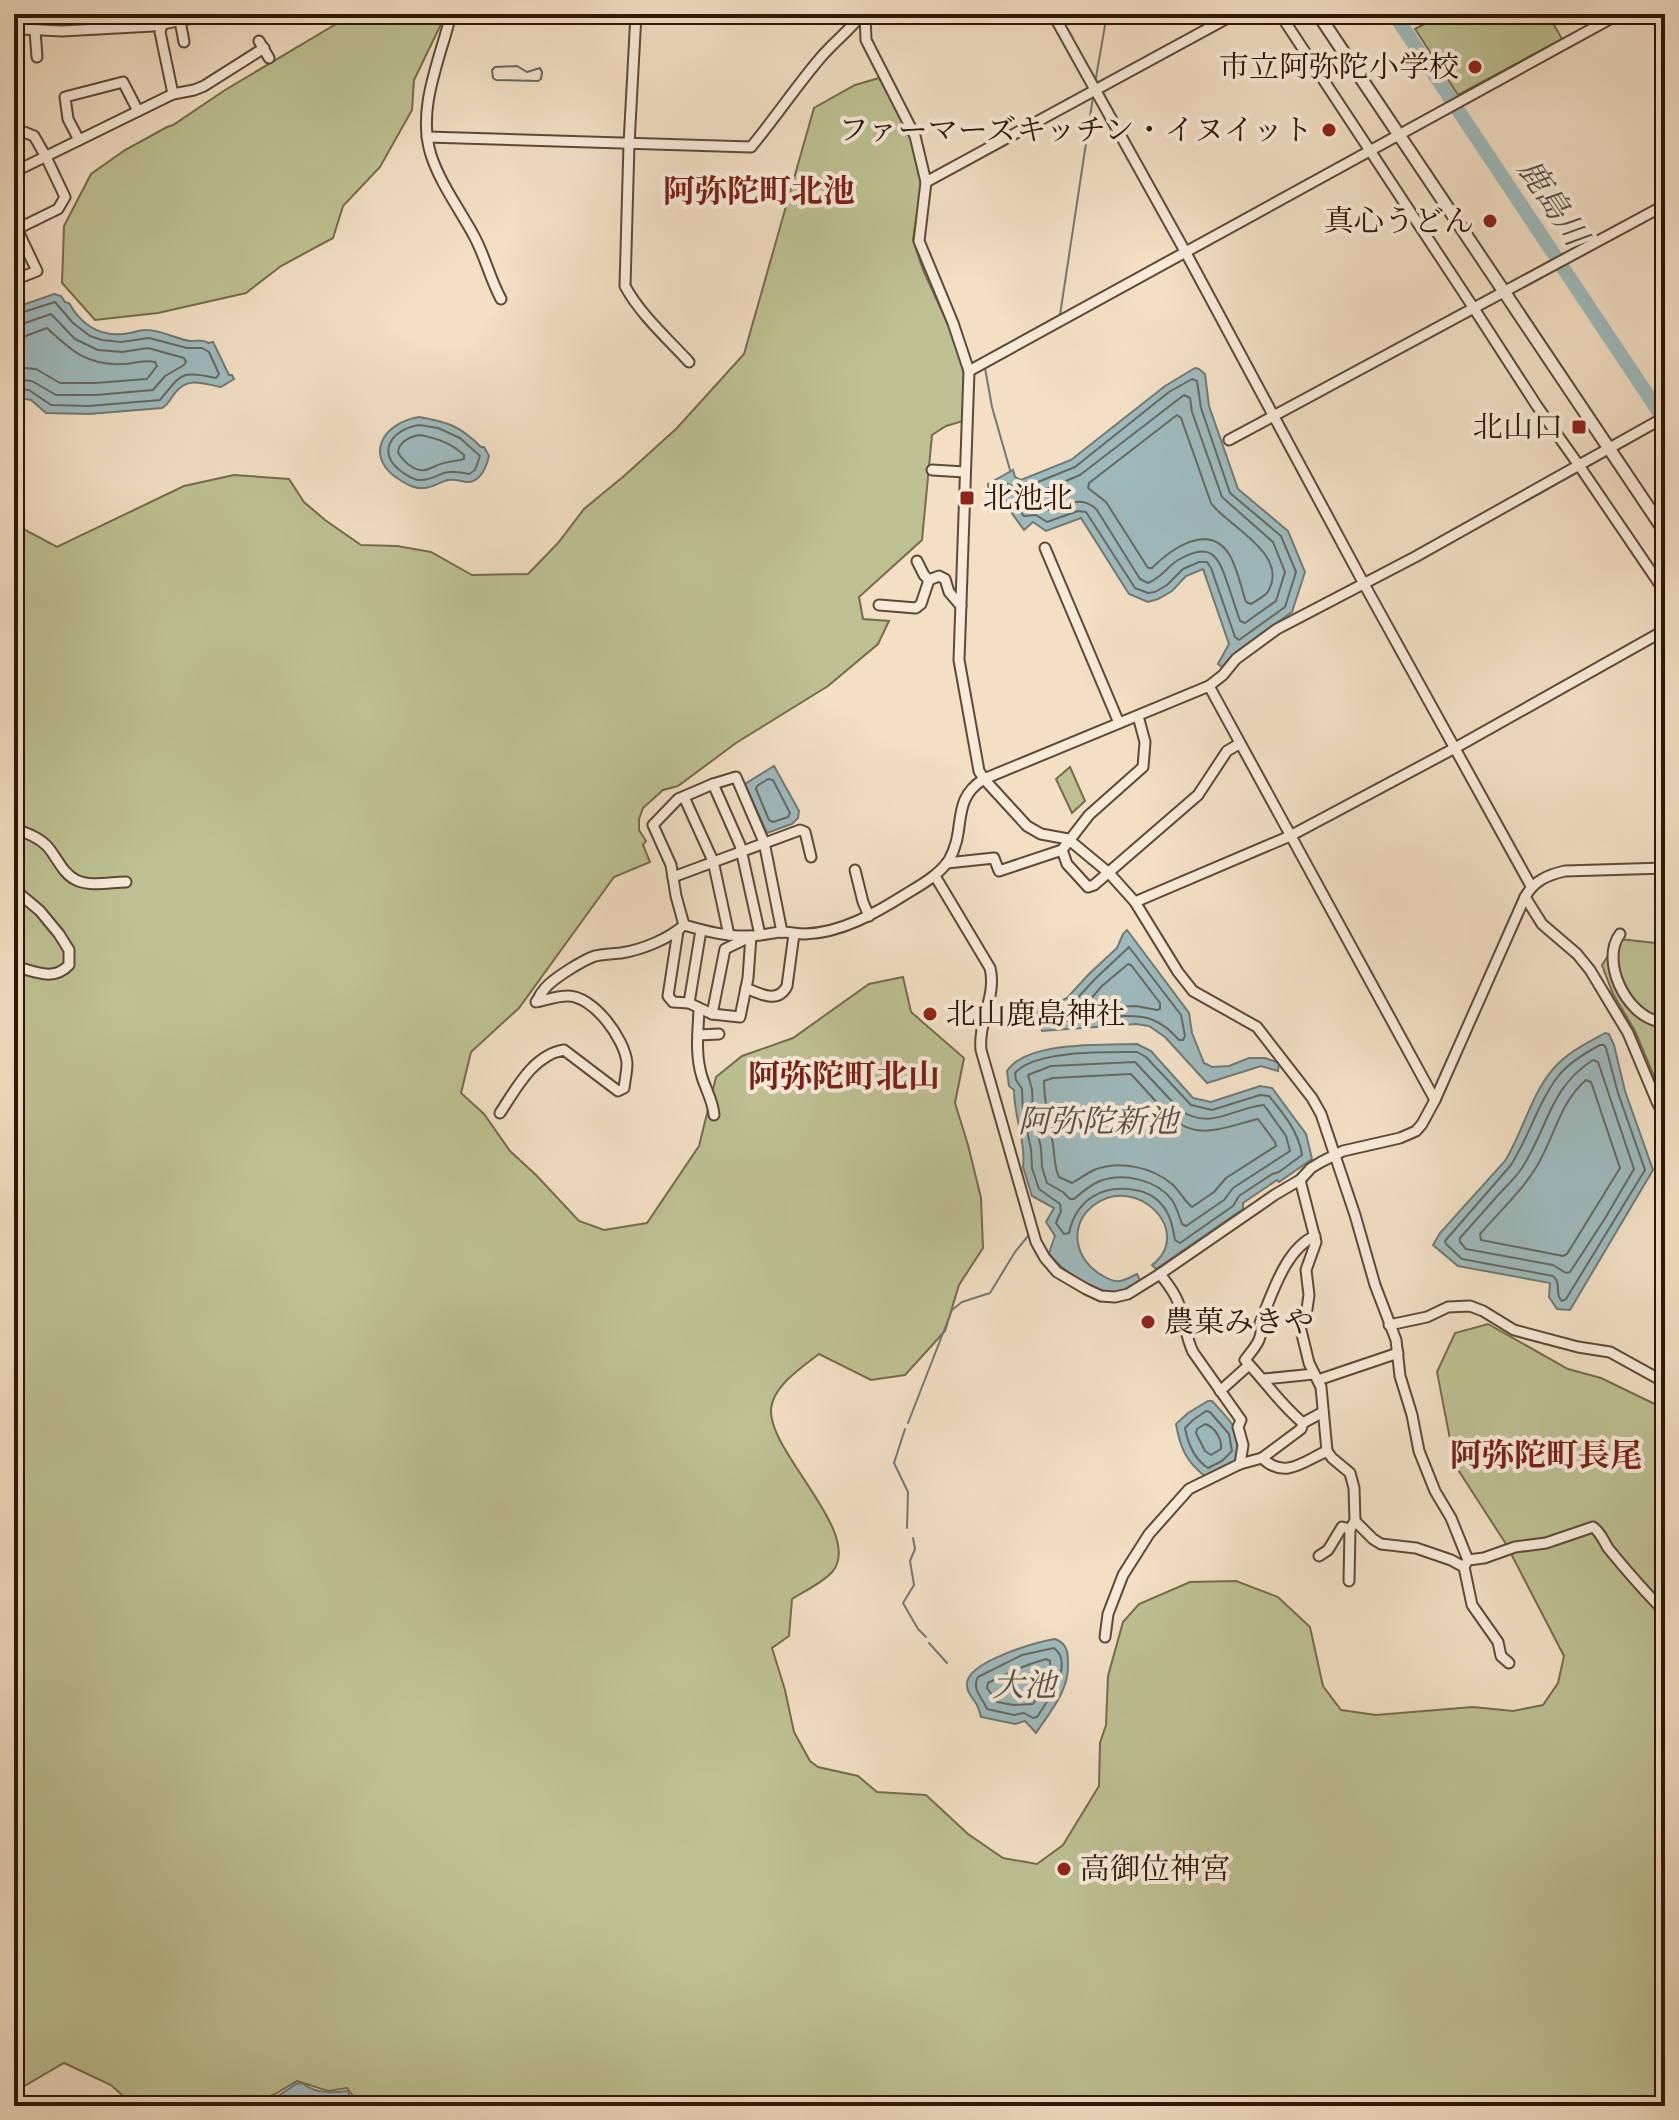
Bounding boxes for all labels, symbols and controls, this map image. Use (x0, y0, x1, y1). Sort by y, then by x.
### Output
place label: 市立阿弥陀小学校 (1219, 50, 1459, 85)
marker: 市立阿弥陀小学校 (1466, 58, 1484, 76)
place label: ファーマーズキッチン・イヌイット (838, 113, 1313, 148)
marker: ファーマーズキッチン・イヌイット (1320, 121, 1338, 139)
water label: 鹿島川 (1510, 152, 1596, 255)
district label: 阿弥陀町北池 (663, 173, 855, 210)
place label: 真心うどん (1324, 204, 1474, 239)
marker: 真心うどん (1481, 212, 1499, 230)
place label: 北山口 (1473, 410, 1563, 445)
marker: 北山口 (1570, 418, 1588, 436)
place label: 北池北 (983, 481, 1073, 516)
marker: 北池北 (958, 489, 976, 507)
place label: 北山鹿島神社 (946, 997, 1126, 1032)
marker: 北山鹿島神社 (921, 1005, 939, 1023)
district label: 阿弥陀町北山 (748, 1058, 940, 1095)
water label: 阿弥陀新池 (1018, 1103, 1181, 1140)
place label: 農菓みきや (1164, 1305, 1314, 1340)
marker: 農菓みきや (1139, 1313, 1157, 1331)
district label: 阿弥陀町長尾 (1450, 1437, 1642, 1474)
water label: 大池 (992, 1667, 1059, 1704)
place label: 高御位神宮 (1080, 1852, 1230, 1887)
marker: 高御位神宮 (1055, 1860, 1073, 1878)

